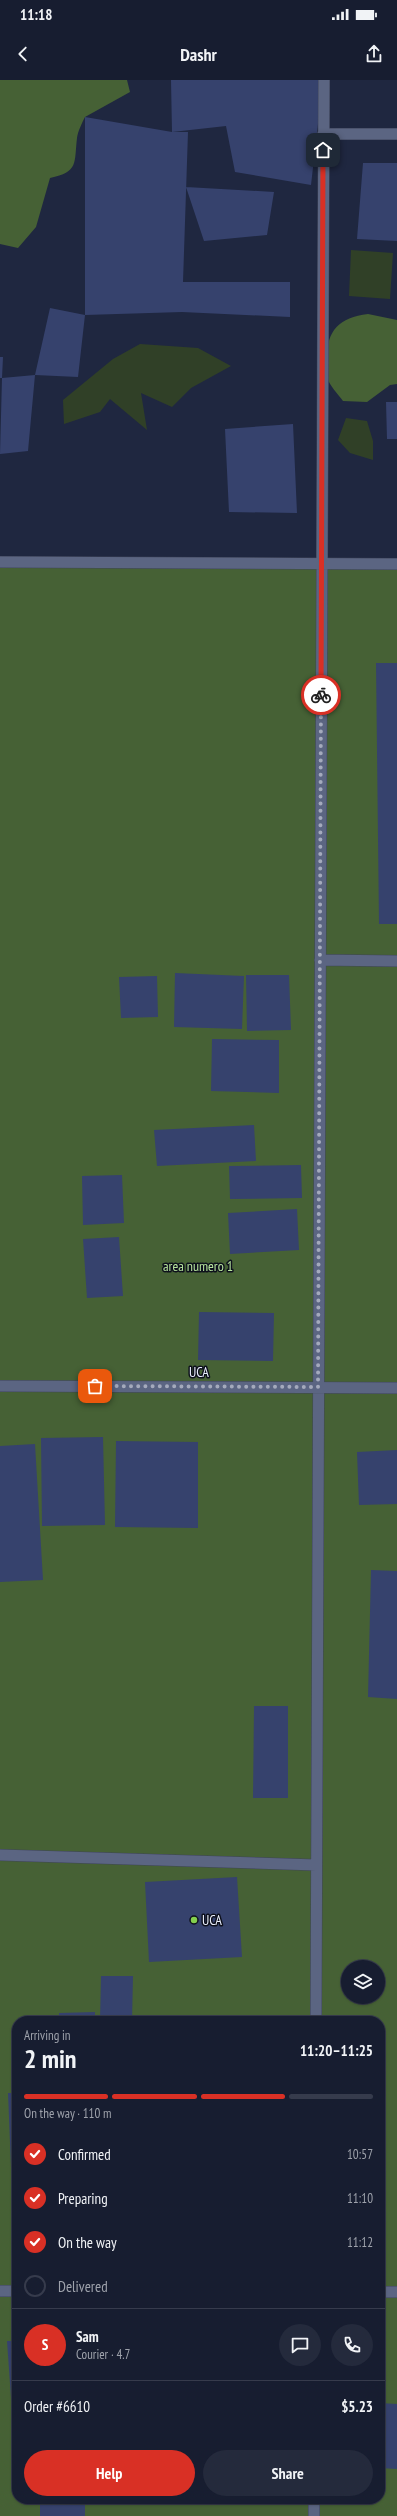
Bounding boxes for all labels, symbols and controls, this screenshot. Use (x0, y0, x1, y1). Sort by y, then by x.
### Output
text: 11:18 (20, 5, 52, 24)
icon: back (12, 43, 34, 65)
text: Dashr (180, 43, 217, 66)
icon: share (363, 43, 385, 65)
pin (306, 133, 340, 167)
icon: home (312, 139, 334, 161)
courier (301, 675, 341, 715)
icon: bike (310, 684, 332, 706)
park label: area numero 1 (163, 1257, 233, 1275)
street label: UCA (189, 1363, 209, 1381)
pin (78, 1369, 112, 1403)
icon: bag (84, 1375, 106, 1397)
place label: UCA (202, 1911, 222, 1929)
marker: UCA (189, 1915, 199, 1925)
map controls (341, 1960, 385, 2004)
button: layers (341, 1960, 385, 2004)
text: Arriving in (24, 2027, 71, 2044)
text: 11:20–11:25 (300, 2041, 373, 2060)
text: 2 min (24, 2042, 77, 2075)
text: On the way · 110 m (24, 2105, 111, 2122)
icon: check (24, 2143, 46, 2165)
text: Confirmed (58, 2145, 111, 2164)
text: 10:57 (347, 2146, 373, 2163)
icon: check (24, 2187, 46, 2209)
text: Preparing (58, 2189, 108, 2208)
text: 11:10 (347, 2190, 373, 2207)
icon: check (24, 2231, 46, 2253)
text: On the way (58, 2233, 117, 2252)
text: 11:12 (347, 2234, 373, 2251)
text: Delivered (58, 2277, 108, 2296)
button: chat (279, 2324, 321, 2366)
button: phone (331, 2324, 373, 2366)
text: Sam (76, 2327, 99, 2346)
text: S (42, 2335, 48, 2354)
text: Courier · 4.7 (76, 2346, 130, 2363)
text: Order #6610 (24, 2397, 90, 2416)
text: $5.23 (341, 2397, 373, 2416)
button: Help (24, 2450, 195, 2496)
button: Share (203, 2450, 373, 2496)

